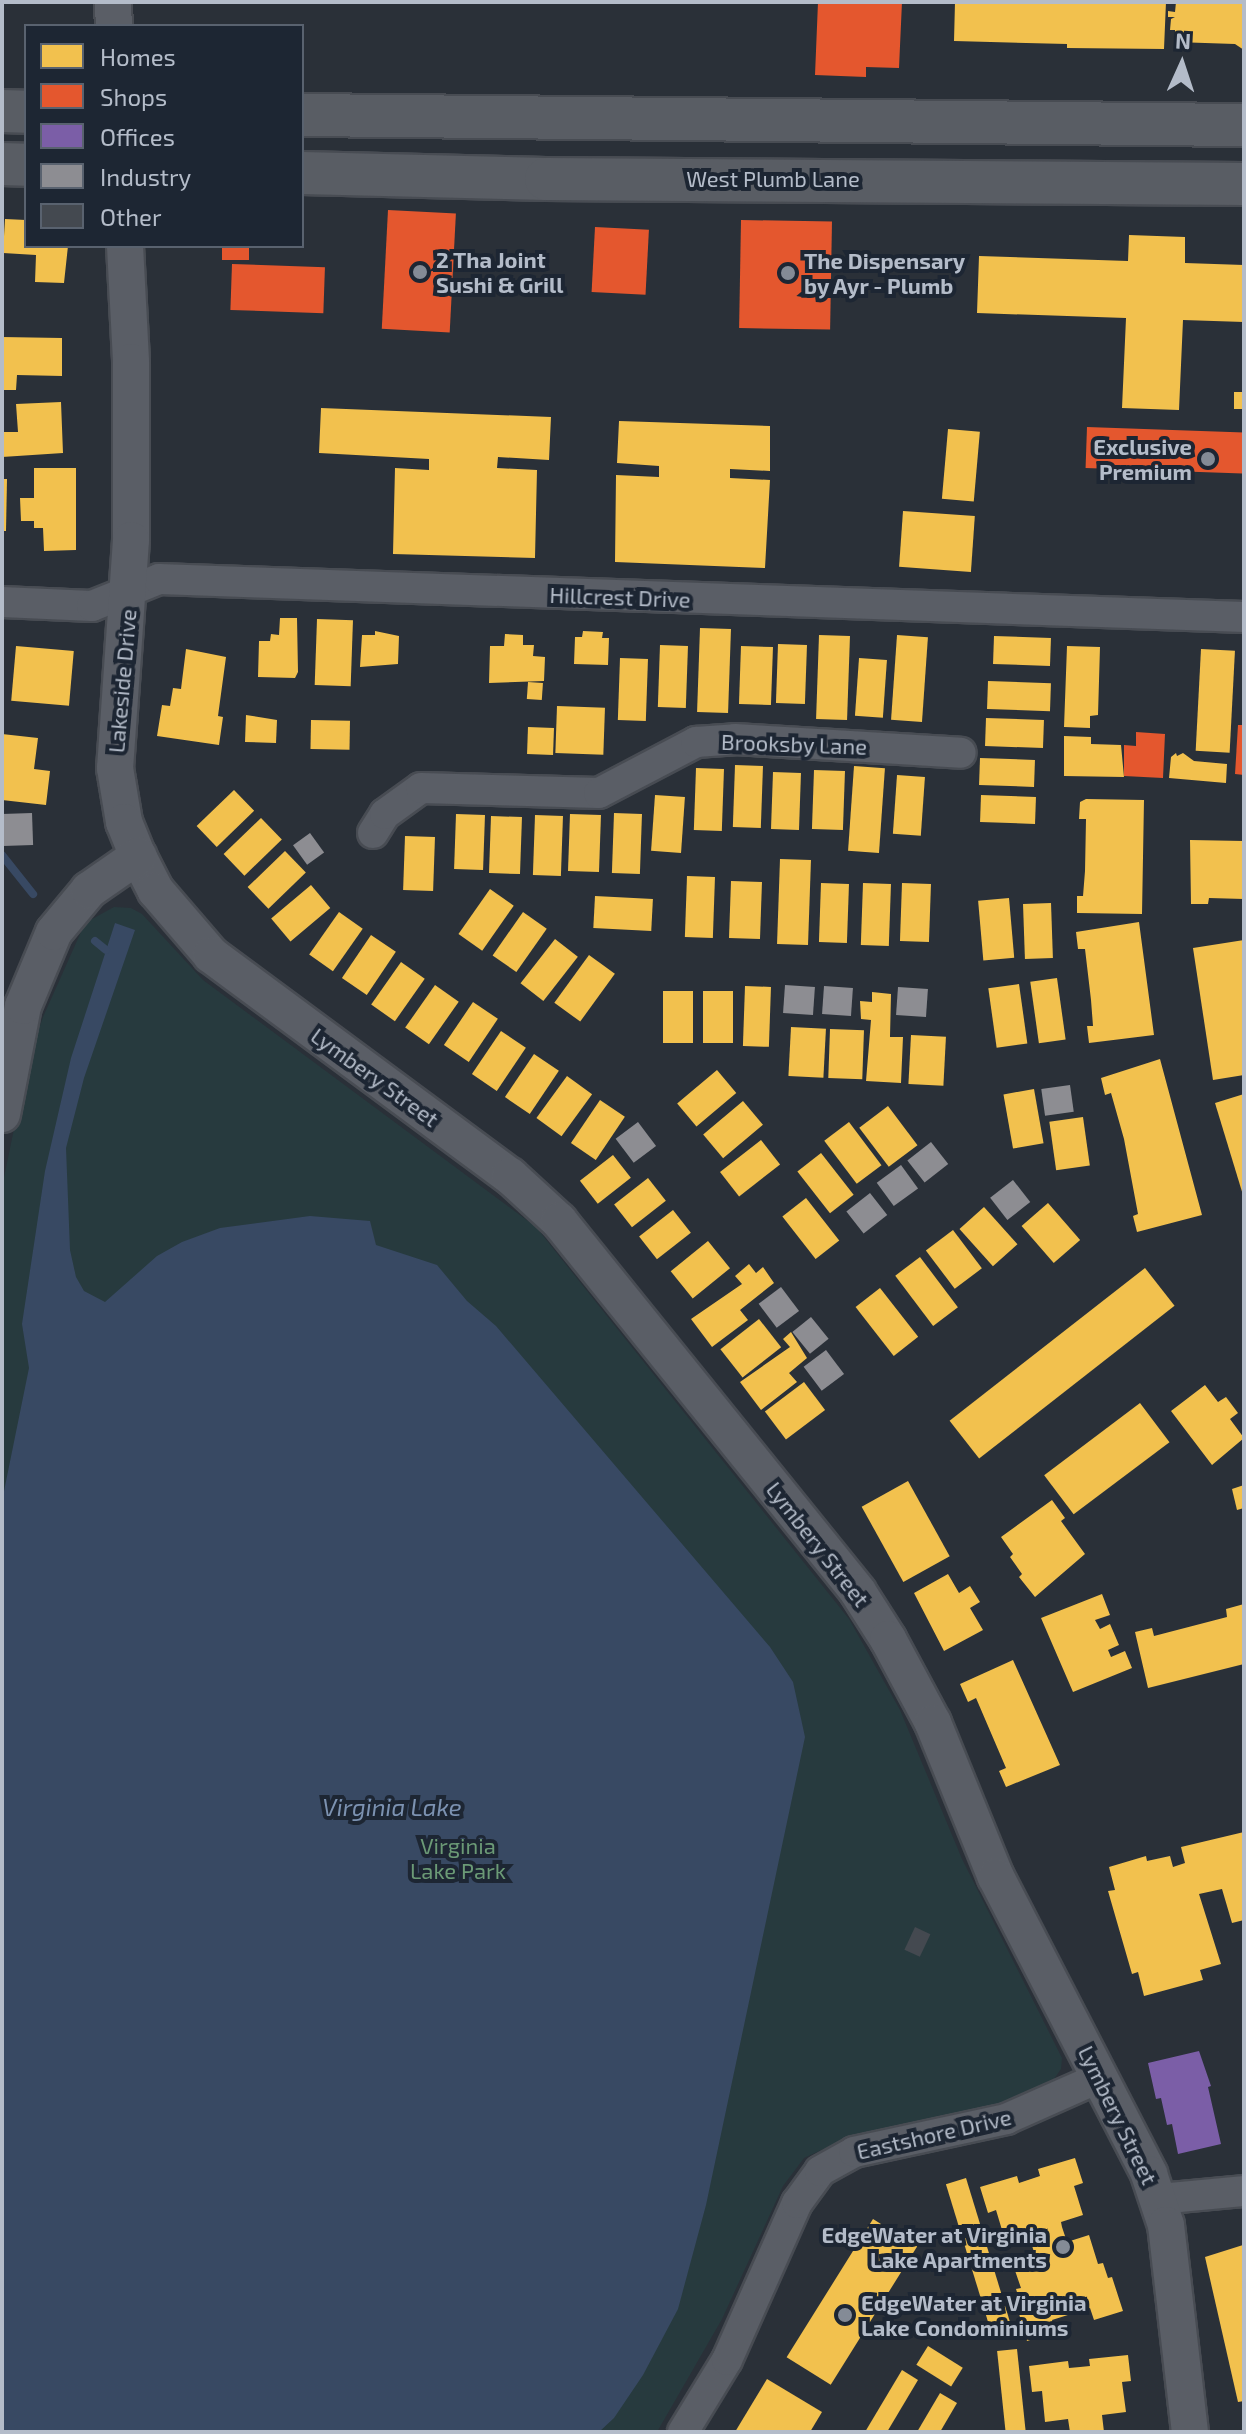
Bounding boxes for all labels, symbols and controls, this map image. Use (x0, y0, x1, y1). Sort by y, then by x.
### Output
legend (24, 24, 304, 248)
north arrow (1142, 24, 1222, 104)
text: N (1175, 27, 1192, 53)
text: Homes (100, 42, 176, 71)
text: Shops (100, 82, 167, 111)
text: Offices (100, 122, 175, 151)
text: Industry (100, 162, 191, 191)
street label: West Plumb Lane (686, 166, 860, 192)
text: Other (100, 202, 162, 231)
place label: 2 Tha Joint Sushi & Grill (436, 246, 563, 298)
place label: The Dispensary by Ayr - Plumb (804, 247, 965, 298)
marker: 2 Tha Joint Sushi & Grill (411, 263, 429, 281)
marker: The Dispensary by Ayr - Plumb (779, 264, 797, 282)
place label: Exclusive Premium (1093, 433, 1192, 484)
marker: Exclusive Premium (1199, 450, 1217, 468)
street label: Hillcrest Drive (549, 581, 691, 613)
street label: Lakeside Drive (103, 608, 141, 754)
street label: Brooksby Lane (720, 728, 868, 760)
street label: Lymbery Street (306, 1022, 444, 1132)
street label: Lymbery Street (761, 1476, 875, 1612)
water label: Virginia Lake (322, 1793, 462, 1821)
park label: Virginia Lake Park (410, 1832, 506, 1884)
street label: Lymbery Street (1073, 2041, 1163, 2189)
street label: Eastshore Drive (854, 2103, 1014, 2165)
place label: EdgeWater at Virginia Lake Apartments (820, 2221, 1047, 2272)
marker: EdgeWater at Virginia Lake Apartments (1054, 2238, 1072, 2256)
place label: EdgeWater at Virginia Lake Condominiums (861, 2289, 1088, 2340)
marker: EdgeWater at Virginia Lake Condominiums (836, 2306, 854, 2324)

